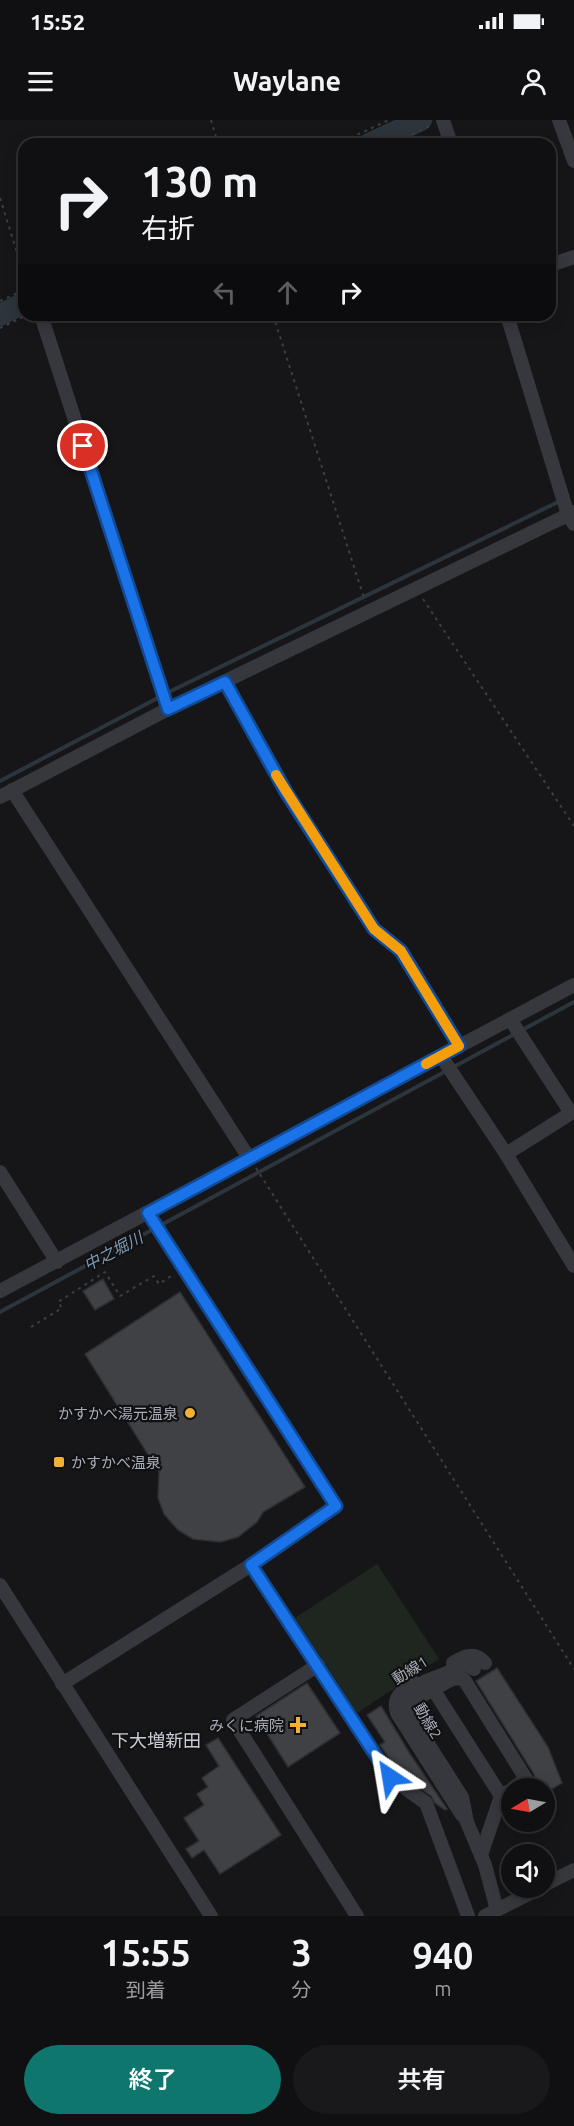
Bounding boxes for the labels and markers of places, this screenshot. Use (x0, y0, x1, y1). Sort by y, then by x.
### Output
pin (57, 420, 108, 471)
place label: かすかべ湯元温泉 (58, 1405, 178, 1422)
marker: かすかべ湯元温泉 (183, 1406, 197, 1420)
place label: かすかべ温泉 (71, 1454, 161, 1471)
marker: かすかべ温泉 (52, 1455, 66, 1469)
marker: みくに病院 (289, 1716, 307, 1734)
place label: みくに病院 (209, 1717, 284, 1734)

